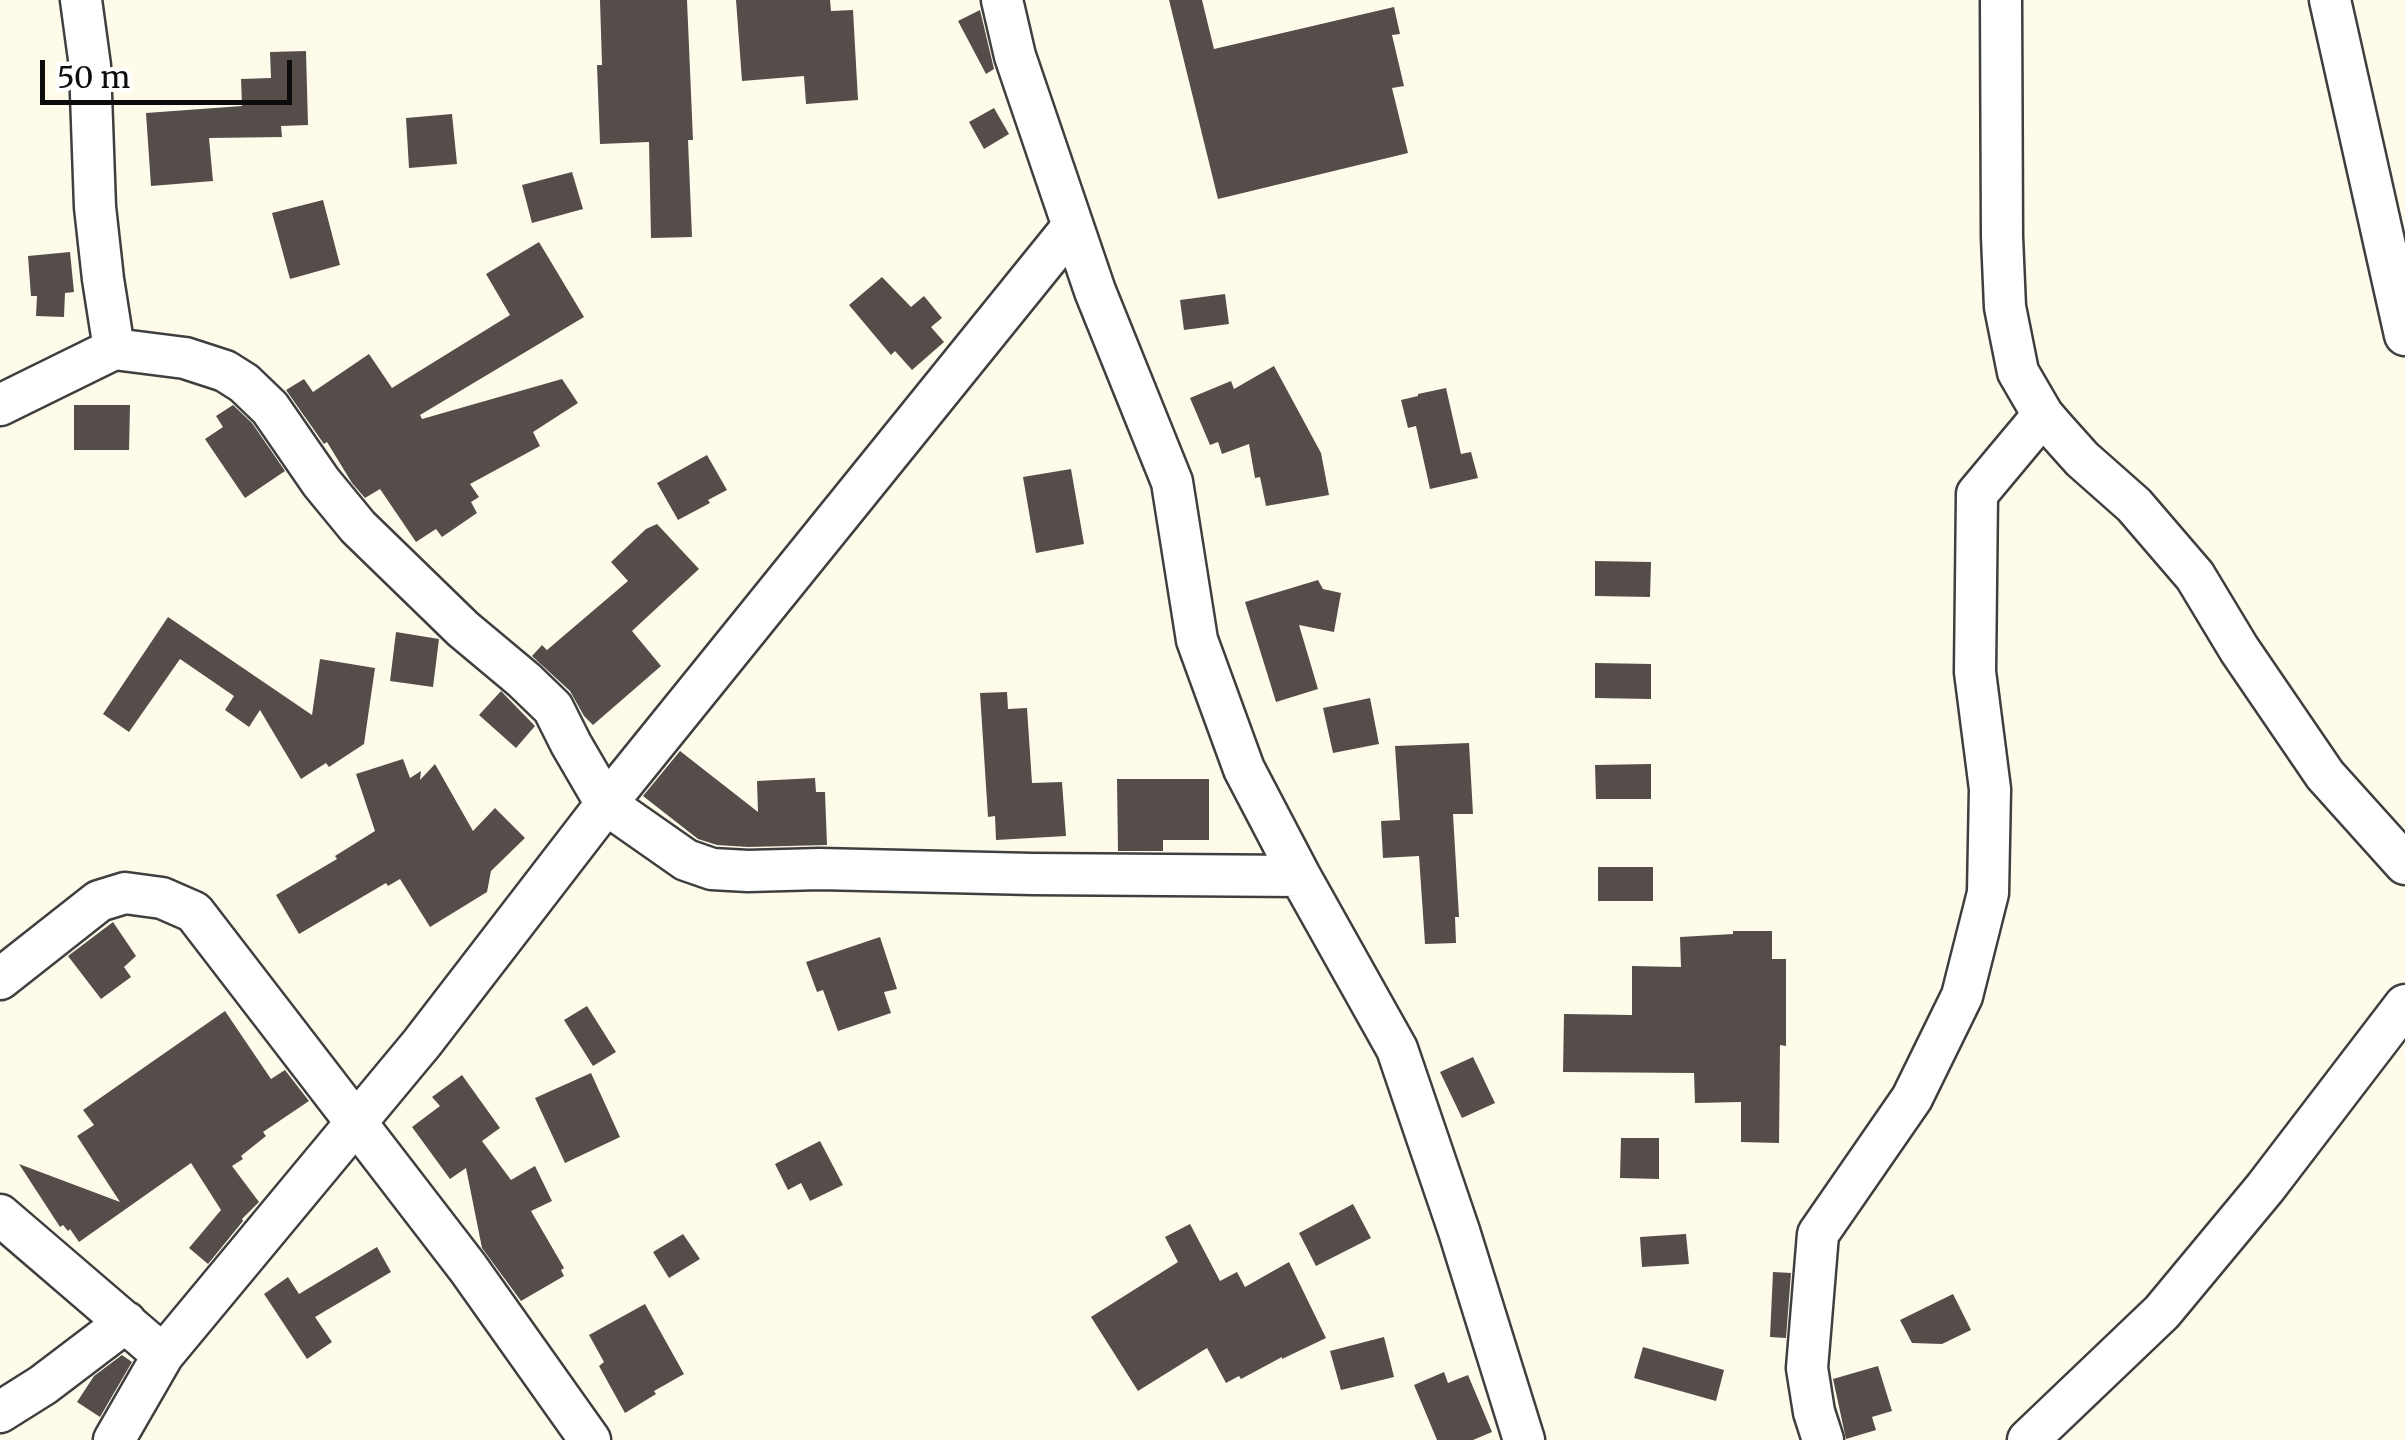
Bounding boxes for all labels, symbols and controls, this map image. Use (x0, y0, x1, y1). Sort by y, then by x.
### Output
scale bar (45, 40, 298, 102)
text: 50 m (57, 58, 130, 96)

